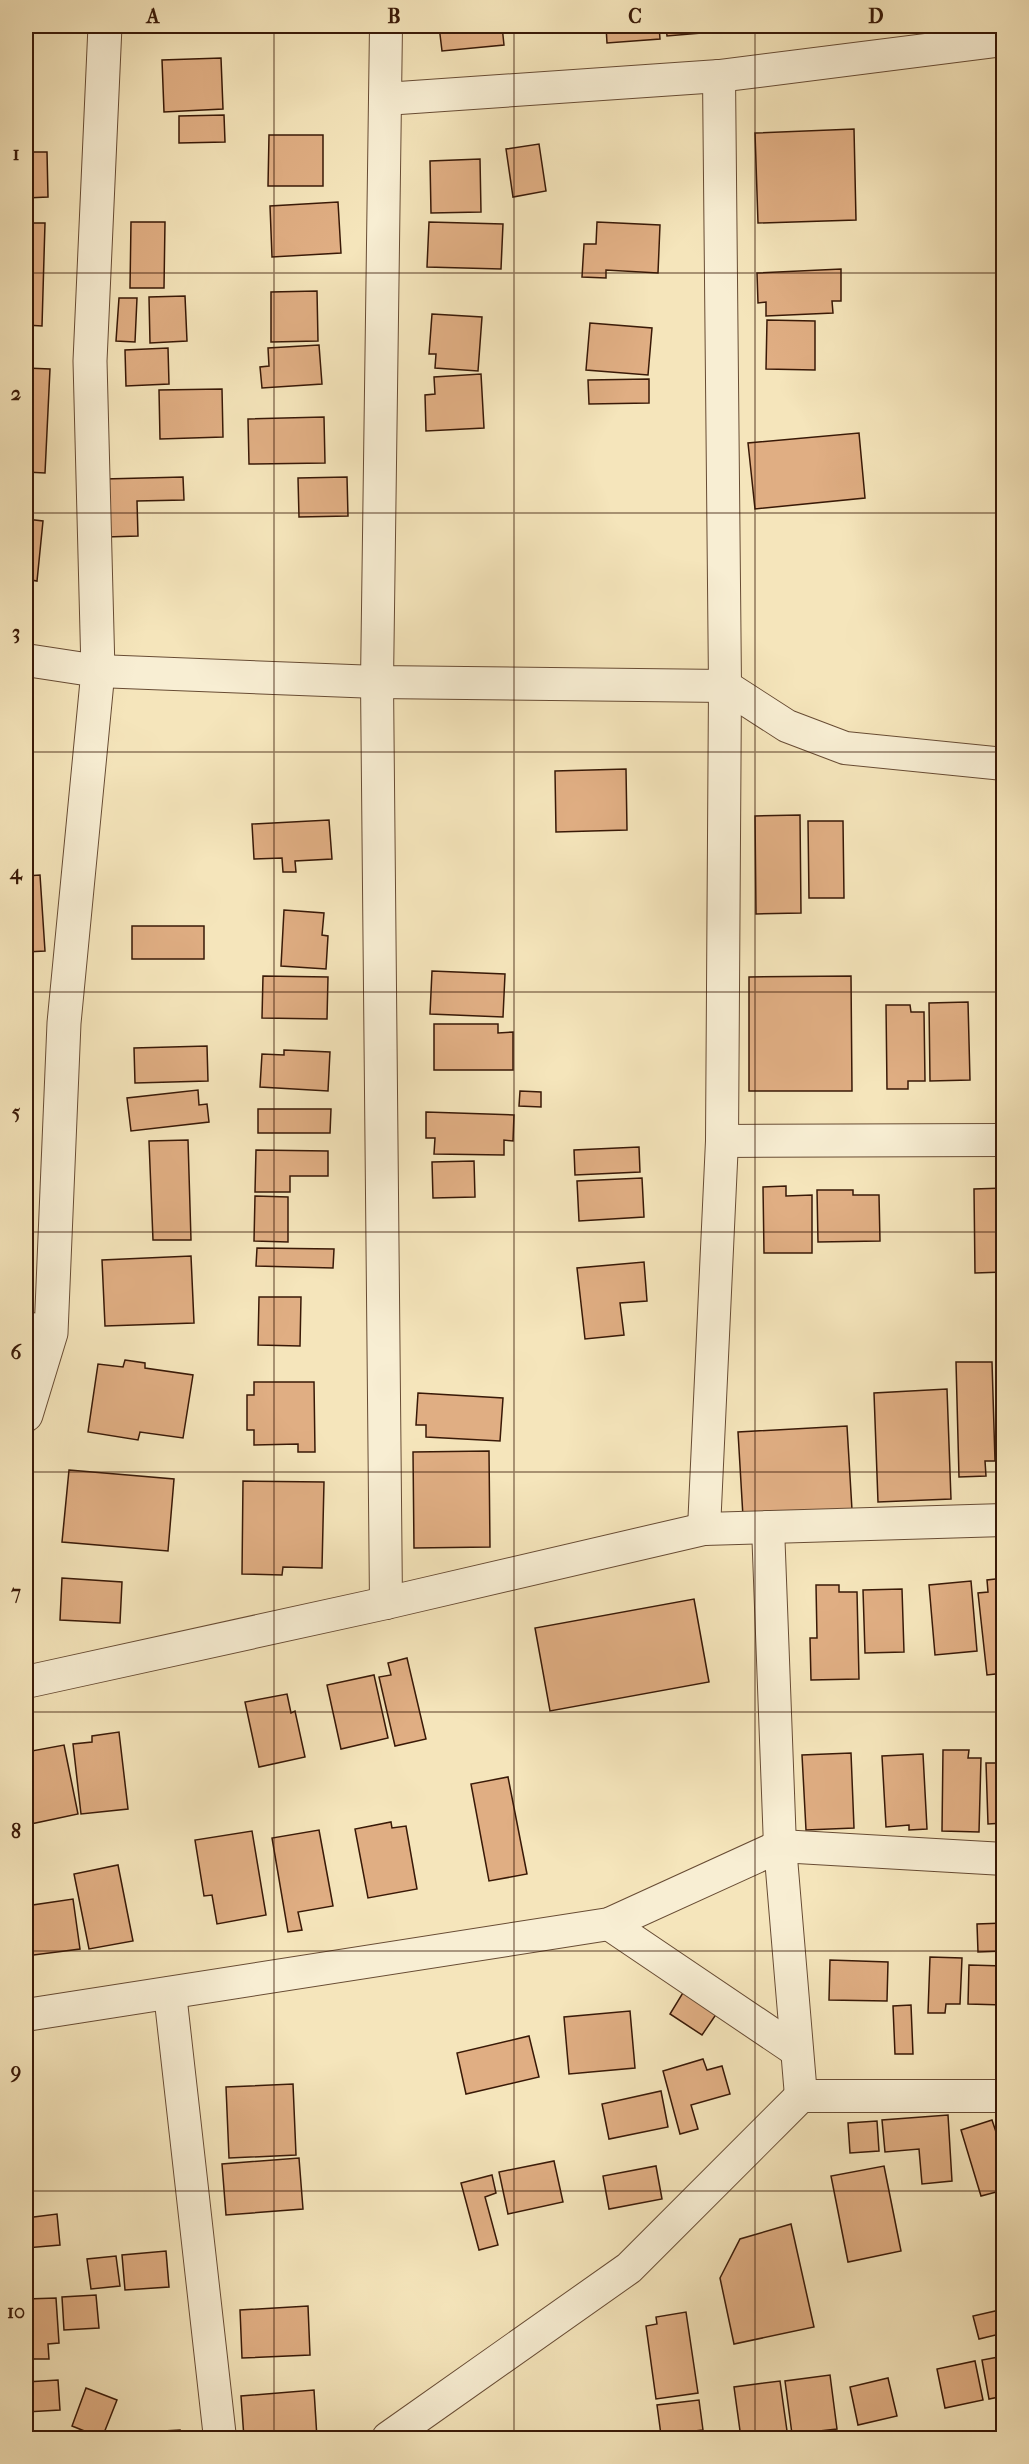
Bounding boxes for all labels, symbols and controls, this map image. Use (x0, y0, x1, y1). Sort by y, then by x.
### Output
text: A (145, 5, 161, 28)
text: B (387, 5, 401, 28)
text: C (628, 5, 642, 28)
text: D (868, 5, 884, 28)
text: 1 (12, 142, 20, 165)
text: 2 (11, 382, 21, 405)
text: 3 (12, 621, 20, 644)
text: 4 (9, 861, 23, 885)
text: 5 (12, 1101, 21, 1124)
text: 6 (11, 1341, 23, 1364)
text: 7 (10, 1581, 21, 1604)
text: 8 (11, 1820, 21, 1843)
text: 9 (10, 2060, 21, 2083)
text: 10 (7, 2300, 25, 2323)

